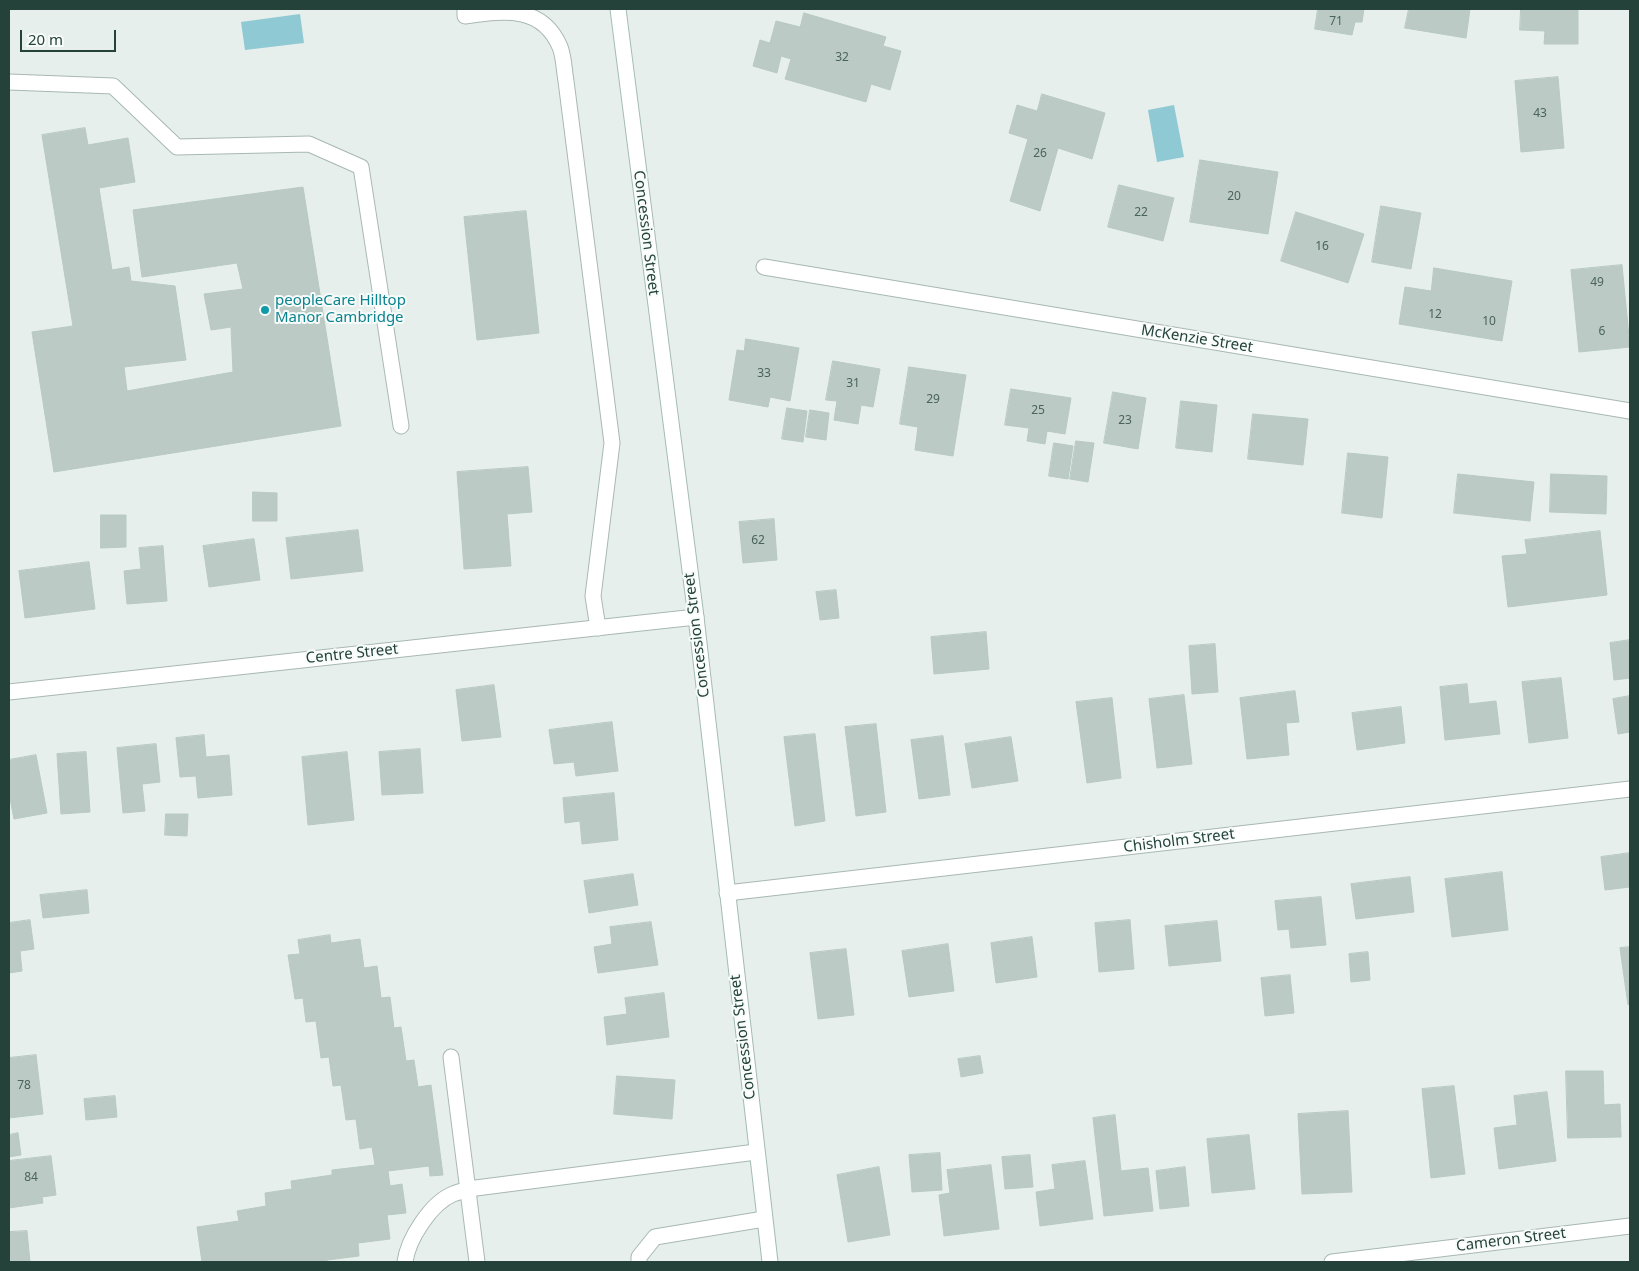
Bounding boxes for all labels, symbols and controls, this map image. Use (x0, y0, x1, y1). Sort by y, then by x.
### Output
house number: 71 (1329, 15, 1343, 29)
scale bar (22, 20, 119, 52)
text: 20 m (28, 29, 63, 49)
house number: 32 (835, 51, 849, 65)
house number: 43 (1533, 107, 1547, 121)
house number: 26 (1033, 147, 1047, 161)
street label: Concession Street (629, 169, 663, 297)
house number: 20 (1227, 190, 1241, 204)
house number: 22 (1134, 206, 1148, 220)
house number: 16 (1315, 240, 1329, 254)
house number: 49 (1590, 276, 1604, 290)
place label: peopleCare Hilltop Manor Cambridge (275, 292, 406, 327)
marker: peopleCare Hilltop Manor Cambridge (259, 304, 271, 316)
house number: 12 (1428, 308, 1442, 322)
house number: 10 (1482, 315, 1496, 329)
street label: McKenzie Street (1140, 321, 1254, 357)
house number: 6 (1599, 325, 1605, 339)
house number: 33 (757, 367, 771, 381)
house number: 31 (846, 377, 860, 391)
house number: 29 (926, 393, 940, 407)
house number: 25 (1031, 404, 1045, 418)
house number: 23 (1118, 414, 1132, 428)
house number: 62 (751, 534, 765, 548)
street label: Concession Street (680, 571, 714, 699)
street label: Centre Street (305, 640, 399, 668)
street label: Chisholm Street (1122, 825, 1236, 857)
street label: Concession Street (726, 973, 760, 1101)
house number: 78 (17, 1079, 31, 1093)
house number: 84 (24, 1171, 38, 1185)
street label: Cameron Street (1455, 1224, 1567, 1256)

